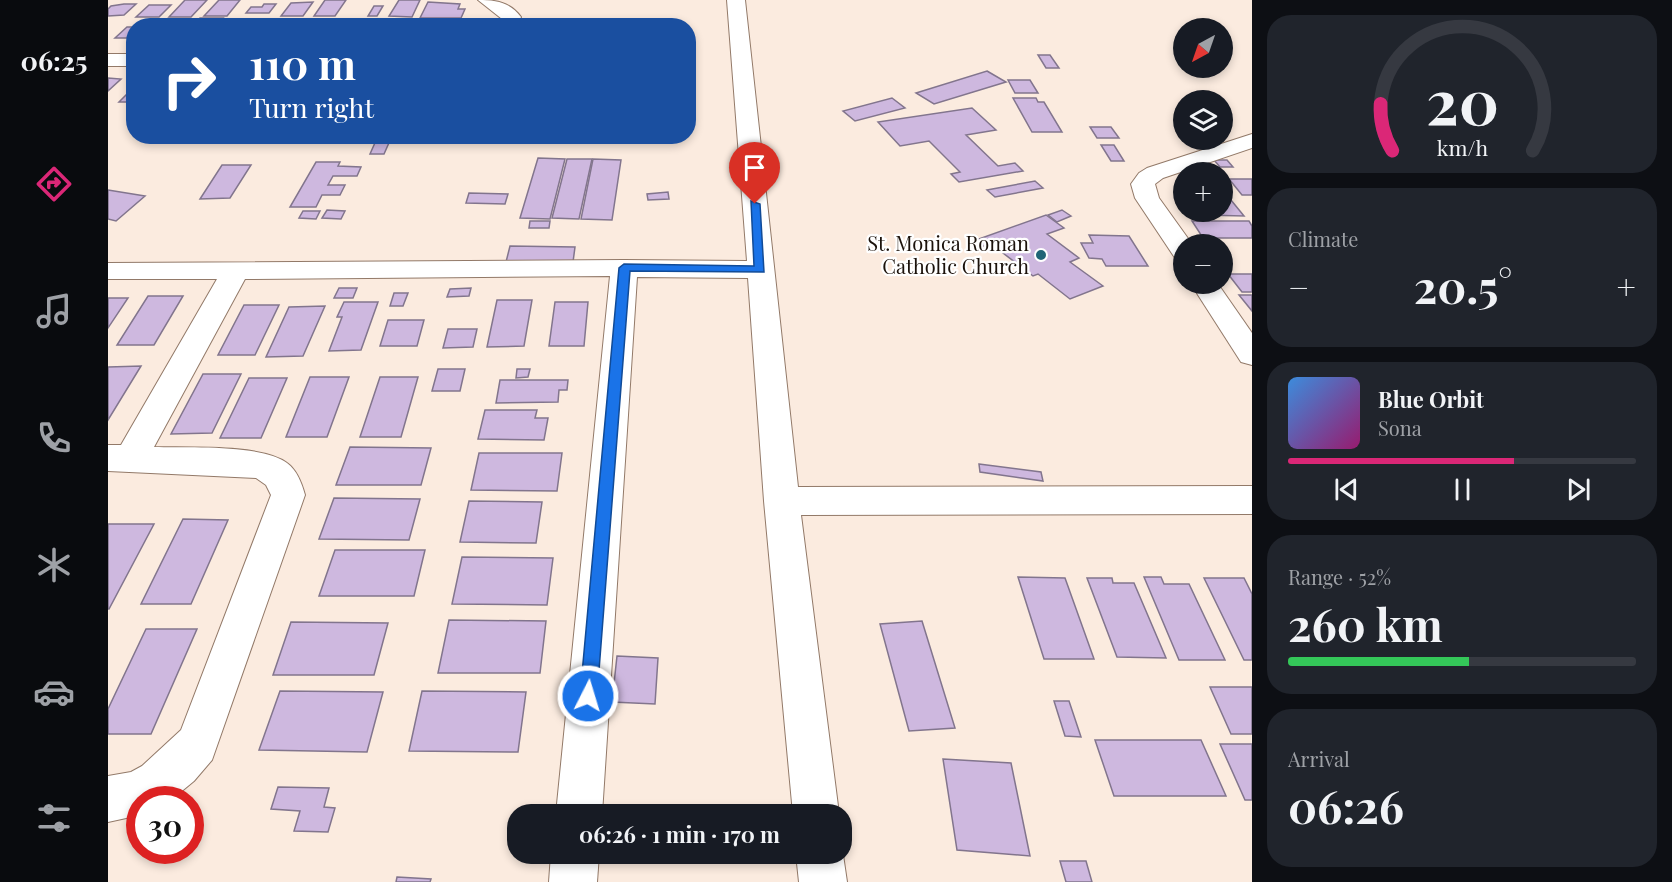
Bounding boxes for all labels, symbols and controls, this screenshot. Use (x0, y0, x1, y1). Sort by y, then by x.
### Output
north arrow (1173, 18, 1233, 78)
map controls (1173, 18, 1233, 294)
text: 110 m (249, 35, 356, 91)
text: 06:25 (21, 42, 87, 78)
icon: right (150, 42, 228, 120)
text: 20 (1426, 57, 1498, 141)
text: Turn right (249, 89, 374, 125)
button: layers (1173, 90, 1233, 150)
text: km/h (1436, 134, 1488, 162)
pin (729, 142, 780, 204)
icon: arrive (738, 151, 771, 184)
button: + (1173, 162, 1233, 222)
icon: directions (33, 163, 75, 205)
text: Climate (1288, 225, 1358, 252)
place label: St. Monica Roman Catholic Church (867, 229, 1029, 279)
button: − (1173, 234, 1233, 294)
marker: St. Monica Roman Catholic Church (1034, 248, 1048, 262)
text: 20.5° (1414, 255, 1512, 315)
text: − (1288, 264, 1309, 308)
text: + (1617, 264, 1636, 308)
icon: music (33, 290, 75, 332)
text: Blue Orbit (1378, 384, 1484, 414)
text: Sona (1378, 414, 1422, 441)
icon: phone (33, 417, 75, 459)
icon: previous (1330, 473, 1363, 506)
icon: pause (1446, 473, 1479, 506)
icon: next (1562, 473, 1595, 506)
icon: climate (33, 544, 75, 586)
text: Range · 52% (1288, 563, 1391, 590)
text: 260 km (1288, 593, 1443, 653)
position arrow (556, 664, 620, 728)
icon: car (33, 671, 75, 713)
text: Arrival (1288, 745, 1350, 772)
text: 06:26 (1288, 775, 1404, 835)
speed limit sign: 30 (126, 786, 204, 864)
icon: filters (33, 797, 75, 839)
text: 06:26 · 1 min · 170 m (579, 819, 780, 849)

